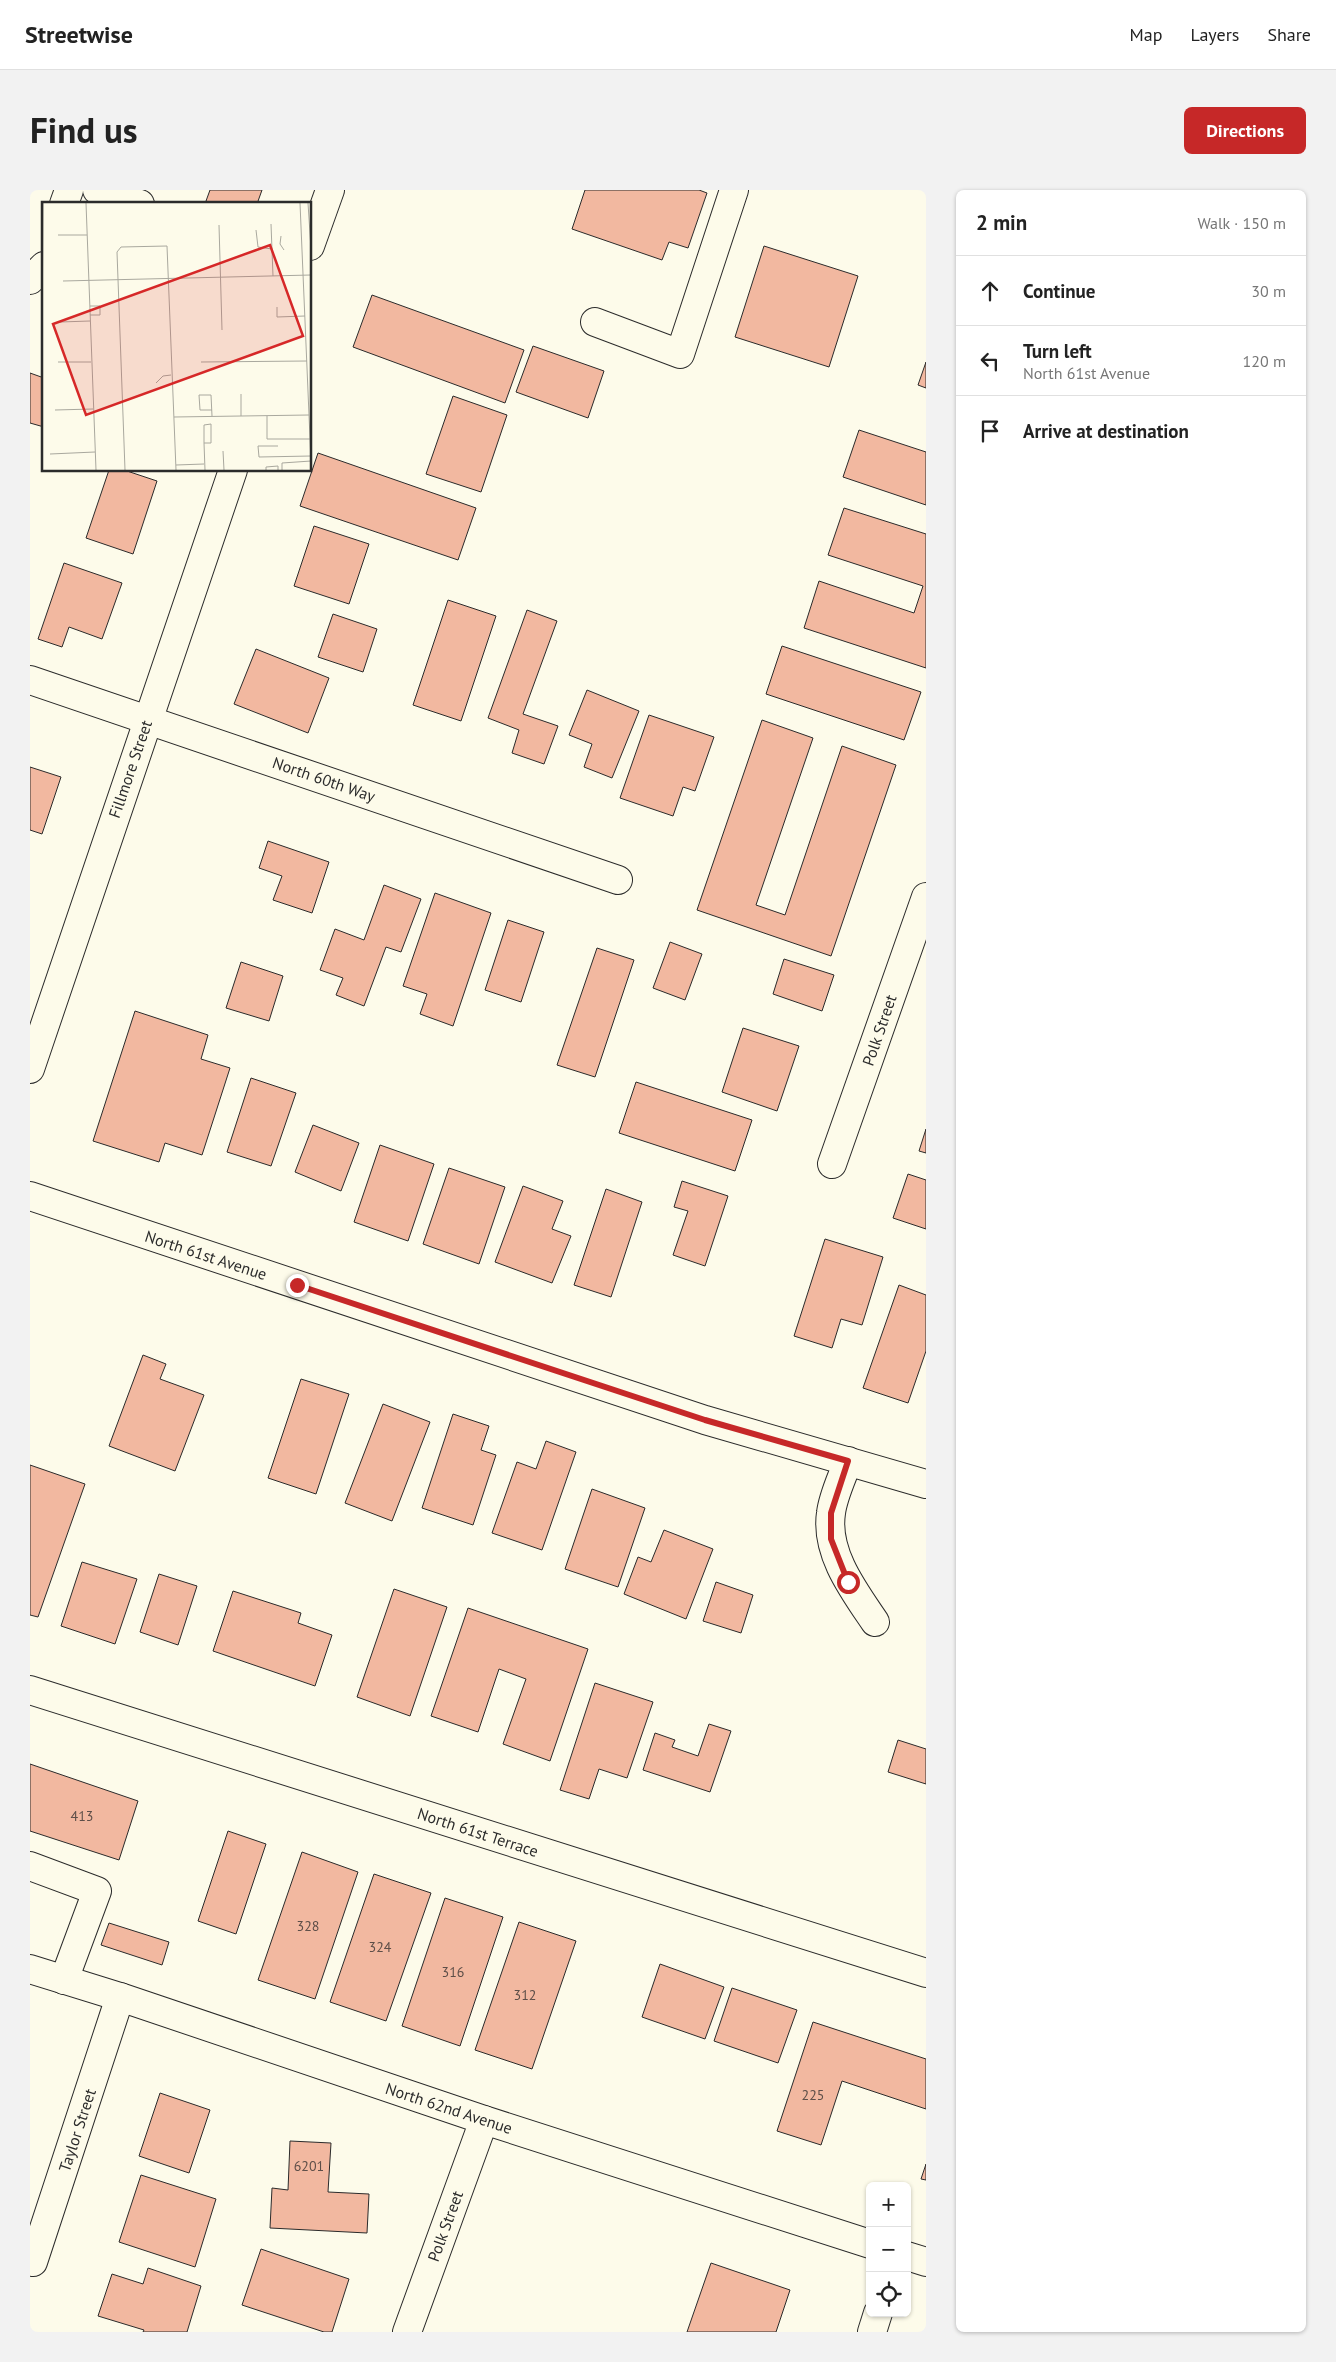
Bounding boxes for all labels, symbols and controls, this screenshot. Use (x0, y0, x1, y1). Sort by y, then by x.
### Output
text: Streetwise (25, 19, 133, 50)
text: Map (1130, 23, 1162, 46)
text: Layers (1190, 23, 1239, 46)
text: Share (1267, 23, 1311, 46)
text: Find us (30, 107, 138, 153)
button: Directions (1184, 107, 1306, 154)
inset map (42, 202, 311, 471)
text: 2 min (976, 209, 1027, 236)
text: Walk · 150 m (1197, 213, 1286, 233)
icon: ahead (976, 277, 1004, 305)
text: Continue (1023, 279, 1095, 303)
text: 30 m (1251, 281, 1286, 301)
text: Turn left (1023, 339, 1092, 363)
icon: left (976, 347, 1004, 375)
text: 120 m (1243, 351, 1286, 371)
text: North 61st Avenue (1023, 363, 1150, 383)
icon: arrive (976, 417, 1004, 445)
text: Arrive at destination (1023, 419, 1189, 443)
street label: Fillmore Street (104, 717, 156, 821)
street label: North 60th Way (270, 752, 378, 806)
street label: Polk Street (858, 991, 901, 1068)
street label: North 61st Avenue (142, 1226, 270, 1284)
route end (286, 1274, 309, 1297)
route start (837, 1571, 860, 1594)
street label: North 61st Terrace (415, 1803, 541, 1861)
house number: 413 (71, 1807, 93, 1825)
house number: 328 (297, 1917, 319, 1935)
house number: 324 (369, 1938, 392, 1956)
house number: 316 (442, 1963, 464, 1981)
house number: 312 (514, 1986, 536, 2004)
street label: North 62nd Avenue (383, 2078, 515, 2138)
street label: Taylor Street (54, 2085, 100, 2174)
house number: 225 (802, 2086, 824, 2104)
house number: 6201 (294, 2157, 324, 2175)
map controls (866, 2182, 911, 2317)
button: + (866, 2182, 911, 2227)
street label: Polk Street (423, 2187, 467, 2264)
button: − (866, 2227, 911, 2272)
button: locate (866, 2272, 911, 2317)

